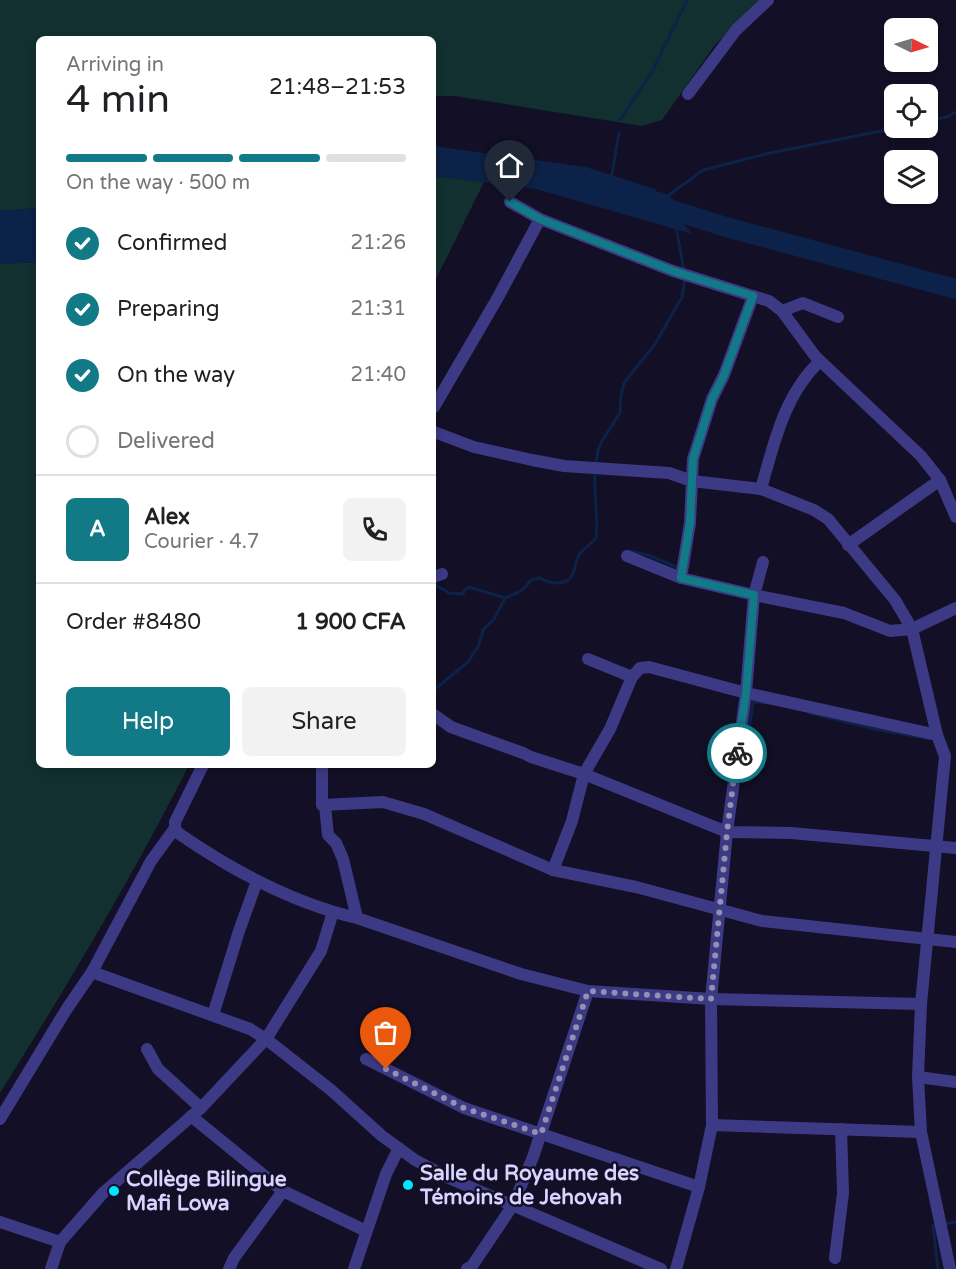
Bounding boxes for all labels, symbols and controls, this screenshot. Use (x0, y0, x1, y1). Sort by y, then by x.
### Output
north arrow (884, 18, 938, 72)
map controls (884, 18, 938, 204)
text: Arriving in (66, 53, 164, 77)
text: 21:48–21:53 (269, 74, 406, 100)
text: 4 min (66, 76, 170, 123)
button: locate (884, 84, 938, 138)
pin (484, 140, 535, 202)
icon: home (493, 149, 526, 182)
button: layers (884, 150, 938, 204)
text: On the way · 500 m (66, 171, 250, 195)
icon: check (66, 227, 99, 260)
text: Confirmed (117, 230, 227, 256)
text: 21:26 (351, 231, 406, 255)
icon: check (66, 293, 99, 326)
text: Preparing (117, 296, 220, 322)
text: 21:31 (351, 297, 406, 321)
icon: check (66, 359, 99, 392)
text: On the way (117, 362, 235, 388)
text: 21:40 (351, 363, 406, 387)
text: Delivered (117, 428, 215, 454)
button: phone (343, 498, 406, 561)
text: Alex (144, 504, 190, 530)
text: A (89, 516, 106, 542)
text: Courier · 4.7 (144, 530, 259, 554)
text: Order #8480 (66, 609, 201, 635)
text: 1 900 CFA (295, 609, 406, 635)
button: Help (66, 687, 230, 756)
button: Share (242, 687, 406, 756)
courier (707, 723, 767, 783)
icon: bike (721, 737, 754, 770)
pin (360, 1007, 411, 1069)
icon: bag (369, 1016, 402, 1049)
place label: Salle du Royaume des Témoins de Jehovah (419, 1161, 639, 1210)
place label: Collège Bilingue Mafi Lowa (126, 1167, 287, 1216)
marker: Salle du Royaume des Témoins de Jehovah (401, 1178, 415, 1192)
marker: Collège Bilingue Mafi Lowa (107, 1184, 121, 1198)

